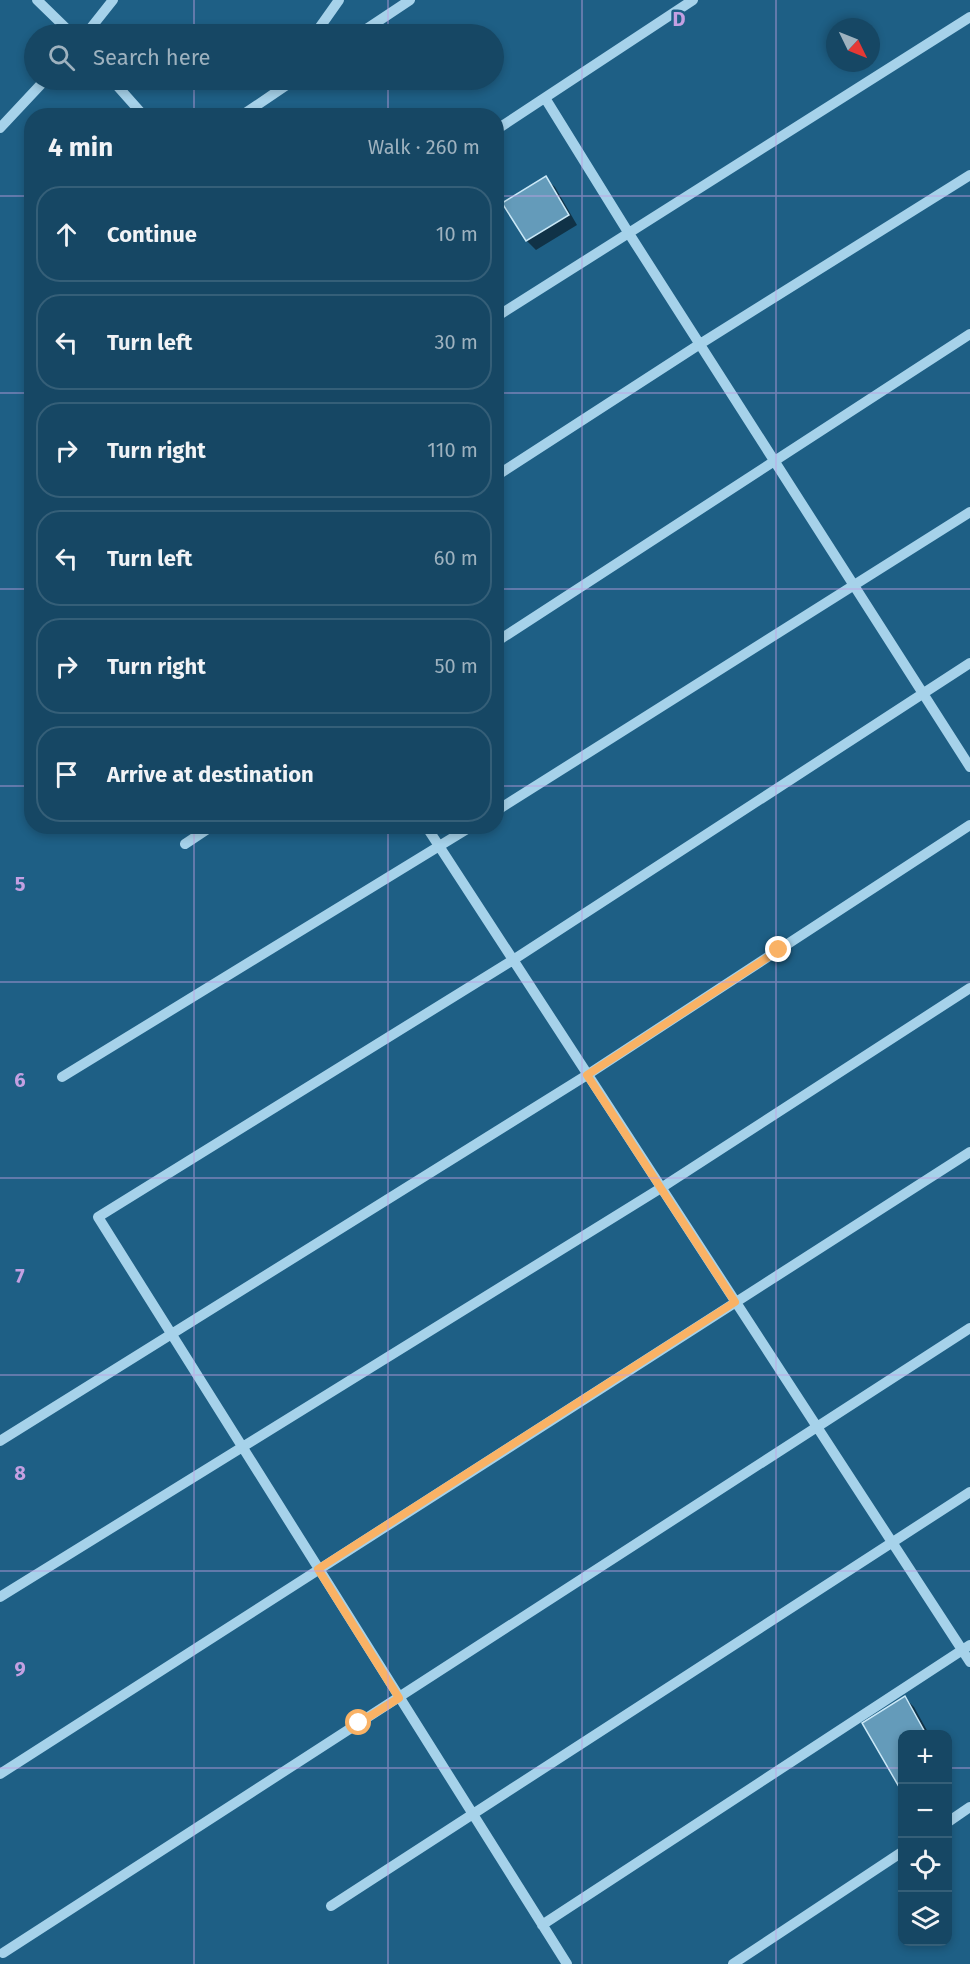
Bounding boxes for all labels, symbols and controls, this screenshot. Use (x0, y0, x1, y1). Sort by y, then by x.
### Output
text: D (672, 7, 686, 31)
north arrow (826, 18, 880, 72)
search box (24, 24, 504, 90)
icon: search (45, 41, 78, 74)
text: Search here (93, 44, 211, 71)
text: 4 min (48, 132, 113, 163)
text: Walk · 260 m (368, 135, 480, 159)
icon: ahead (50, 218, 83, 251)
text: Continue (107, 221, 197, 248)
text: 10 m (436, 222, 478, 246)
icon: left (50, 326, 83, 359)
text: Turn left (107, 329, 192, 356)
text: 30 m (434, 330, 478, 354)
icon: right (50, 434, 83, 467)
text: Turn right (107, 437, 206, 464)
text: 110 m (427, 438, 478, 462)
icon: left (50, 542, 83, 575)
text: Turn left (107, 545, 192, 572)
text: 60 m (434, 546, 478, 570)
icon: right (50, 650, 83, 683)
text: Turn right (107, 653, 206, 680)
text: 50 m (434, 654, 478, 678)
icon: arrive (50, 758, 83, 791)
text: Arrive at destination (107, 761, 314, 788)
text: 5 (15, 872, 26, 896)
route end (765, 936, 791, 962)
text: 6 (14, 1068, 26, 1092)
text: 7 (15, 1264, 25, 1288)
text: 8 (14, 1461, 26, 1485)
text: 9 (14, 1657, 26, 1681)
route start (345, 1709, 371, 1735)
map controls (898, 1730, 952, 1946)
button: + (898, 1730, 952, 1784)
button: − (898, 1784, 952, 1838)
button: locate (898, 1838, 952, 1892)
button: layers (898, 1892, 952, 1946)

